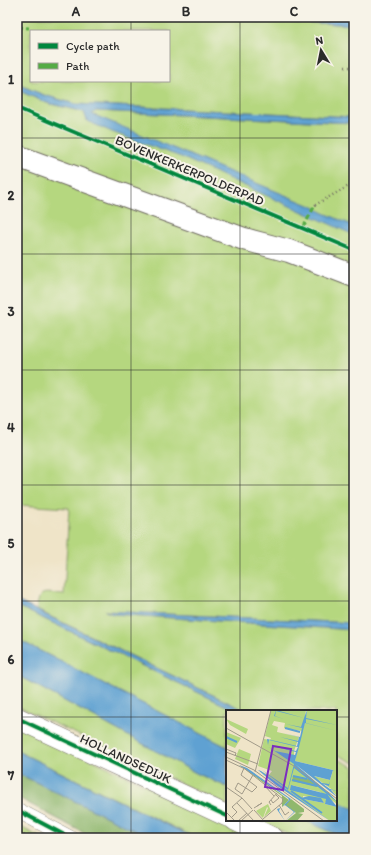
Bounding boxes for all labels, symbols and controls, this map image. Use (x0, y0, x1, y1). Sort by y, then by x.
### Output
text: A (71, 4, 81, 19)
text: B (182, 4, 191, 19)
text: C (290, 4, 299, 19)
legend (30, 30, 170, 82)
north arrow (301, 30, 341, 70)
text: N (315, 34, 324, 48)
text: Cycle path (66, 39, 120, 53)
text: Path (66, 59, 89, 73)
text: 1 (8, 72, 14, 87)
street label: BOVENKERKERPOLDERPAD (113, 132, 267, 209)
text: 2 (8, 188, 15, 203)
text: 3 (7, 304, 15, 319)
text: 4 (7, 420, 15, 435)
text: 5 (8, 536, 15, 551)
text: 6 (8, 652, 15, 667)
inset map (226, 710, 337, 821)
street label: HOLLANDSEDIJK (78, 731, 175, 786)
text: 7 (7, 768, 15, 783)

